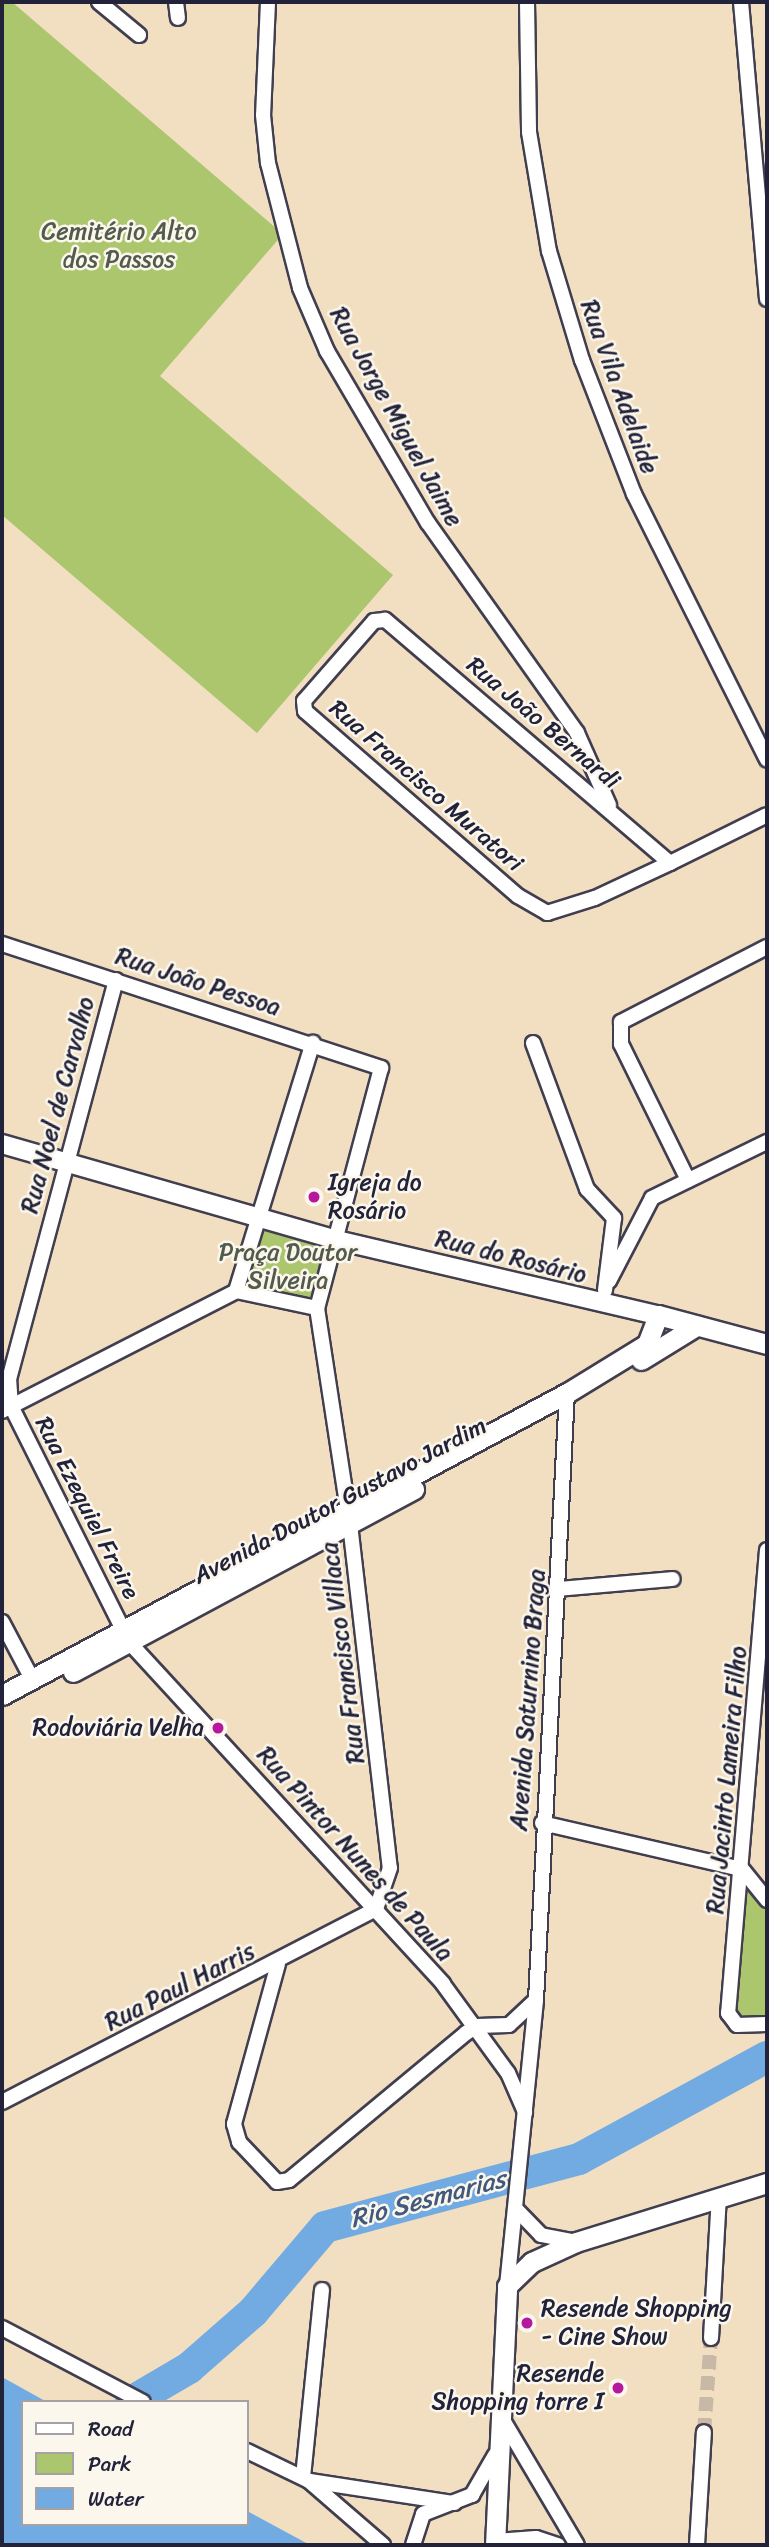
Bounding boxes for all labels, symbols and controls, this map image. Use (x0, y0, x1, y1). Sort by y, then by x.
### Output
park label: Cemitério Alto dos Passos (41, 218, 197, 274)
street label: Rua Vila Adelaide (574, 296, 664, 478)
street label: Rua Jorge Miguel Jaime (324, 303, 468, 531)
street label: Rua João Bernardi (461, 651, 625, 795)
street label: Rua Francisco Muratori (324, 694, 528, 878)
street label: Rua João Pessoa (111, 942, 285, 1022)
street label: Rua Noel de Carvalho (15, 994, 101, 1216)
place label: Igreja do Rosário (328, 1169, 422, 1225)
marker: Igreja do Rosário (306, 1189, 322, 1205)
street label: Rua do Rosário (432, 1224, 590, 1290)
park label: Praça Doutor Silveira (219, 1239, 357, 1295)
street label: Rua Ezequiel Freire (28, 1411, 146, 1605)
street label: Avenida Doutor Gustavo Jardim (188, 1411, 492, 1591)
street label: Rua Francisco Villaca (315, 1540, 371, 1766)
street label: Avenida Saturnino Braga (504, 1568, 552, 1832)
street label: Rua Jacinto Lameira Filho (701, 1645, 753, 1915)
place label: Rodoviária Velha (32, 1714, 204, 1742)
marker: Rodoviária Velha (210, 1720, 226, 1736)
street label: Rua Pintor Nunes de Paula (251, 1740, 459, 1968)
street label: Rua Paul Harris (101, 1937, 259, 2037)
water label: Rio Sesmarias (346, 2163, 510, 2235)
place label: Resende Shopping - Cine Show (541, 2295, 732, 2351)
marker: Resende Shopping - Cine Show (519, 2315, 535, 2331)
place label: Resende Shopping torre I (430, 2360, 604, 2416)
marker: Resende Shopping torre I (610, 2380, 626, 2396)
legend (21, 2400, 248, 2526)
text: Road (88, 2410, 133, 2448)
text: Park (88, 2445, 131, 2483)
text: Water (88, 2480, 143, 2518)

